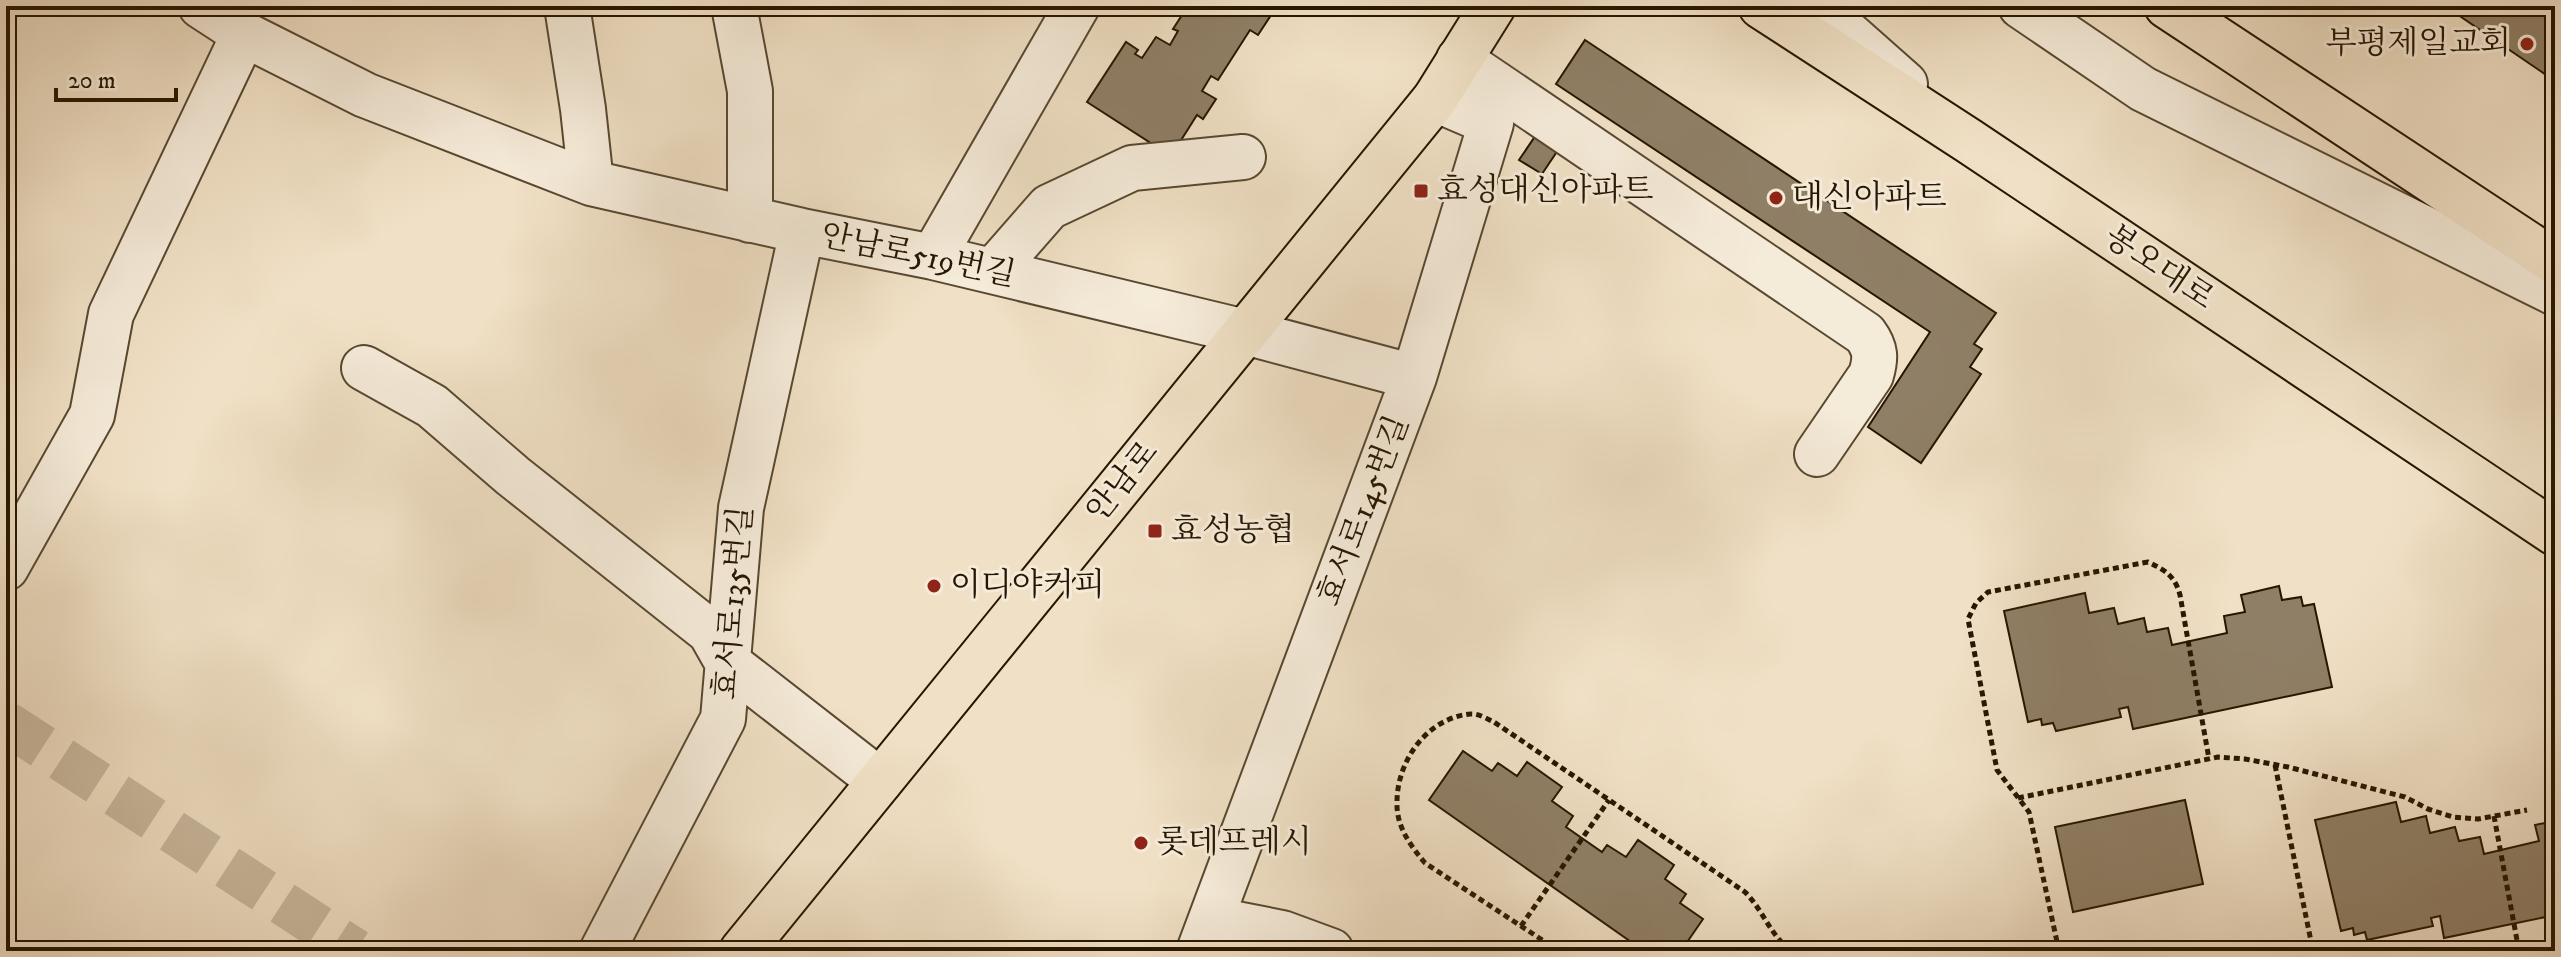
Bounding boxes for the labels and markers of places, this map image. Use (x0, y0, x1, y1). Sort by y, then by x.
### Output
place label: 부평제일교회 (2326, 24, 2511, 64)
marker: 부평제일교회 (2518, 35, 2536, 53)
place label: 효성대신아파트 (1437, 171, 1653, 211)
place label: 대신아파트 (1792, 178, 1947, 218)
marker: 효성대신아파트 (1412, 182, 1430, 200)
marker: 대신아파트 (1767, 189, 1785, 207)
place label: 효성농협 (1171, 511, 1295, 551)
marker: 효성농협 (1146, 522, 1164, 540)
place label: 이디야커피 (950, 566, 1105, 606)
marker: 이디야커피 (925, 577, 943, 595)
place label: 롯데프레시 (1157, 823, 1312, 863)
marker: 롯데프레시 (1132, 834, 1150, 852)

